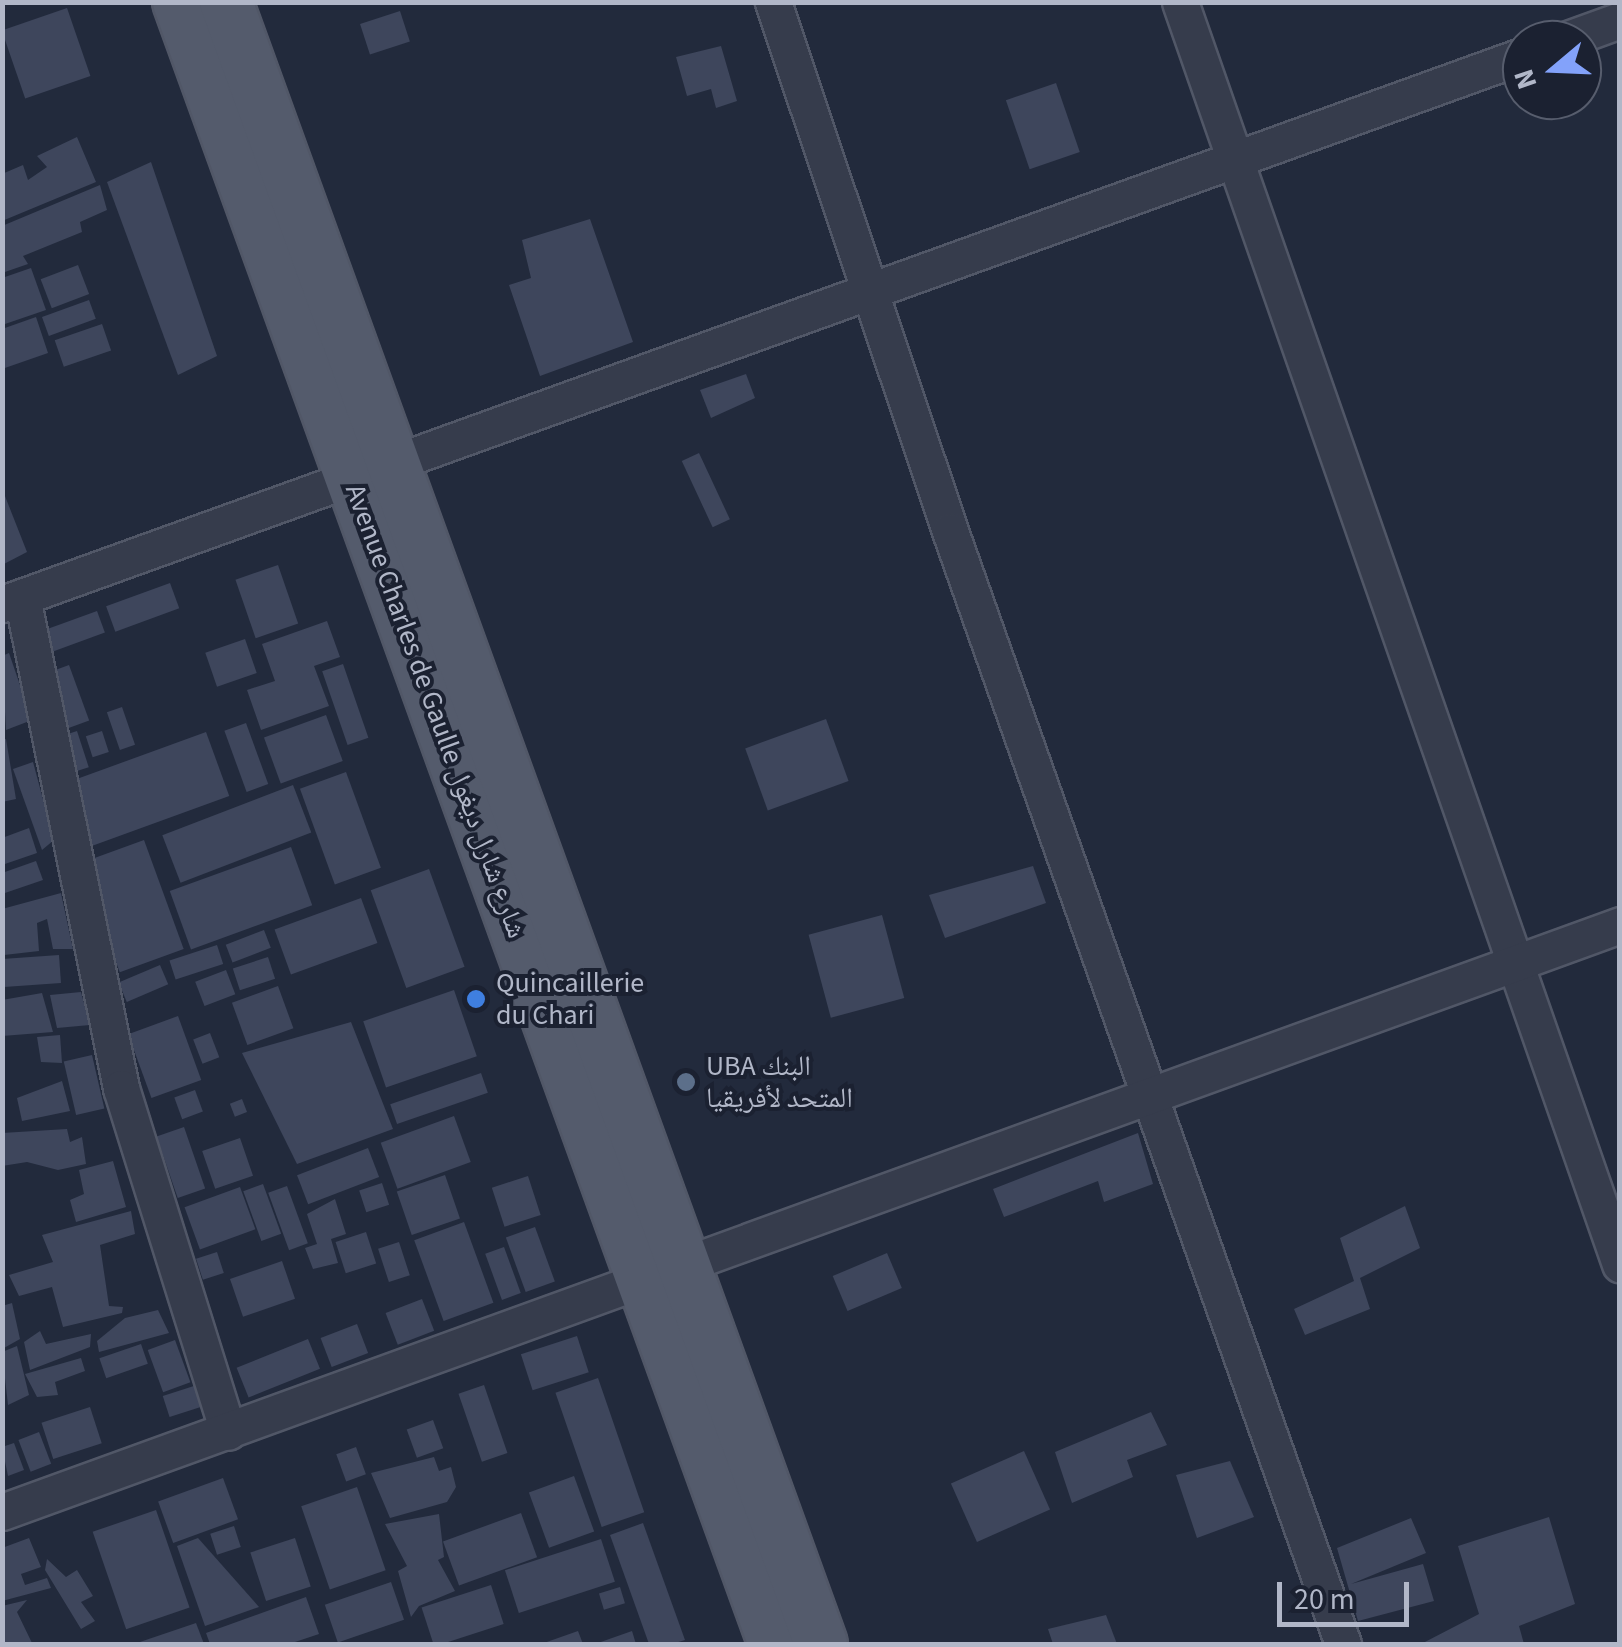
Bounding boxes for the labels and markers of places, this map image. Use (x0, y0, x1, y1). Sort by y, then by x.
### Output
place label: Quincaillerie du Chari (496, 966, 644, 1032)
marker: Quincaillerie du Chari (465, 988, 487, 1010)
place label: UBA البنك المتحد لأفريقيا (706, 1049, 853, 1115)
marker: UBA البنك المتحد لأفريقيا (675, 1071, 697, 1093)

